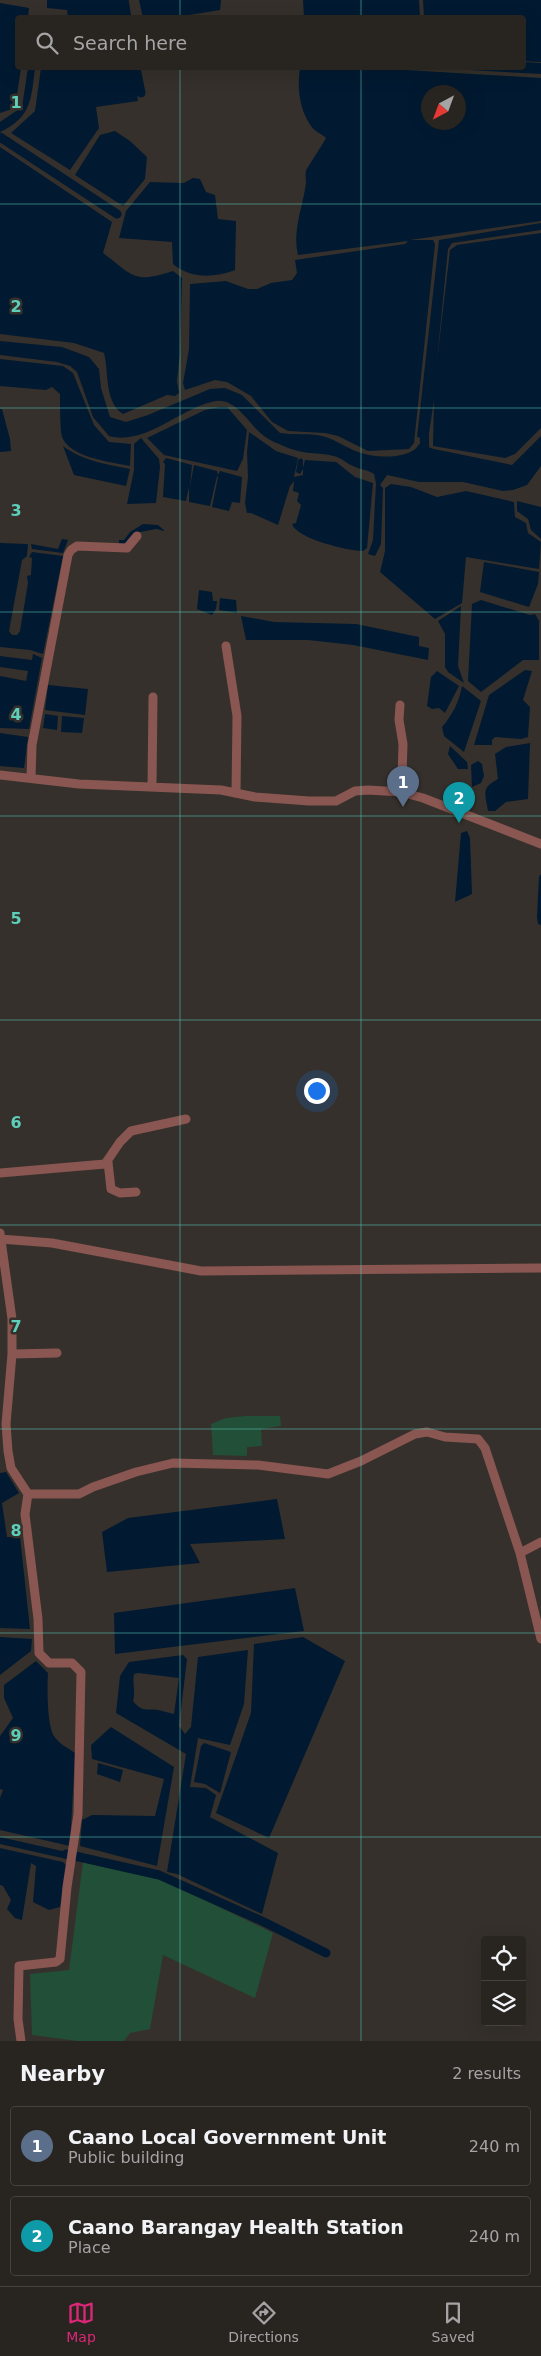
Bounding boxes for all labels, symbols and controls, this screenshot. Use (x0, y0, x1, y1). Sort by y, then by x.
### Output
search box (15, 15, 526, 70)
icon: search (33, 29, 61, 57)
text: Search here (73, 32, 187, 54)
north arrow (421, 85, 466, 130)
text: 1 (10, 93, 22, 112)
text: 2 (10, 297, 22, 316)
text: 3 (10, 501, 22, 520)
text: 4 (10, 705, 22, 724)
pin: 1 (387, 766, 419, 807)
pin: 2 (443, 782, 475, 823)
text: 5 (10, 909, 22, 928)
your location (304, 1078, 330, 1104)
text: 6 (10, 1113, 22, 1132)
text: 7 (10, 1317, 22, 1336)
text: 8 (10, 1521, 22, 1540)
text: 9 (10, 1726, 22, 1745)
map controls (481, 1936, 526, 2026)
button: locate (481, 1936, 526, 1981)
button: layers (481, 1981, 526, 2026)
text: Nearby (20, 2062, 105, 2086)
text: 2 results (452, 2064, 521, 2083)
text: Caano Local Government Unit (68, 2126, 386, 2148)
text: 1 (31, 2137, 43, 2156)
text: 240 m (469, 2137, 520, 2156)
text: Public building (68, 2148, 185, 2167)
text: Caano Barangay Health Station (68, 2216, 404, 2238)
text: 2 (31, 2227, 43, 2246)
text: 240 m (469, 2227, 520, 2246)
text: Place (68, 2238, 111, 2257)
tab: Map (66, 2299, 96, 2345)
tab: Directions (228, 2299, 299, 2345)
tab: Saved (431, 2299, 475, 2345)

